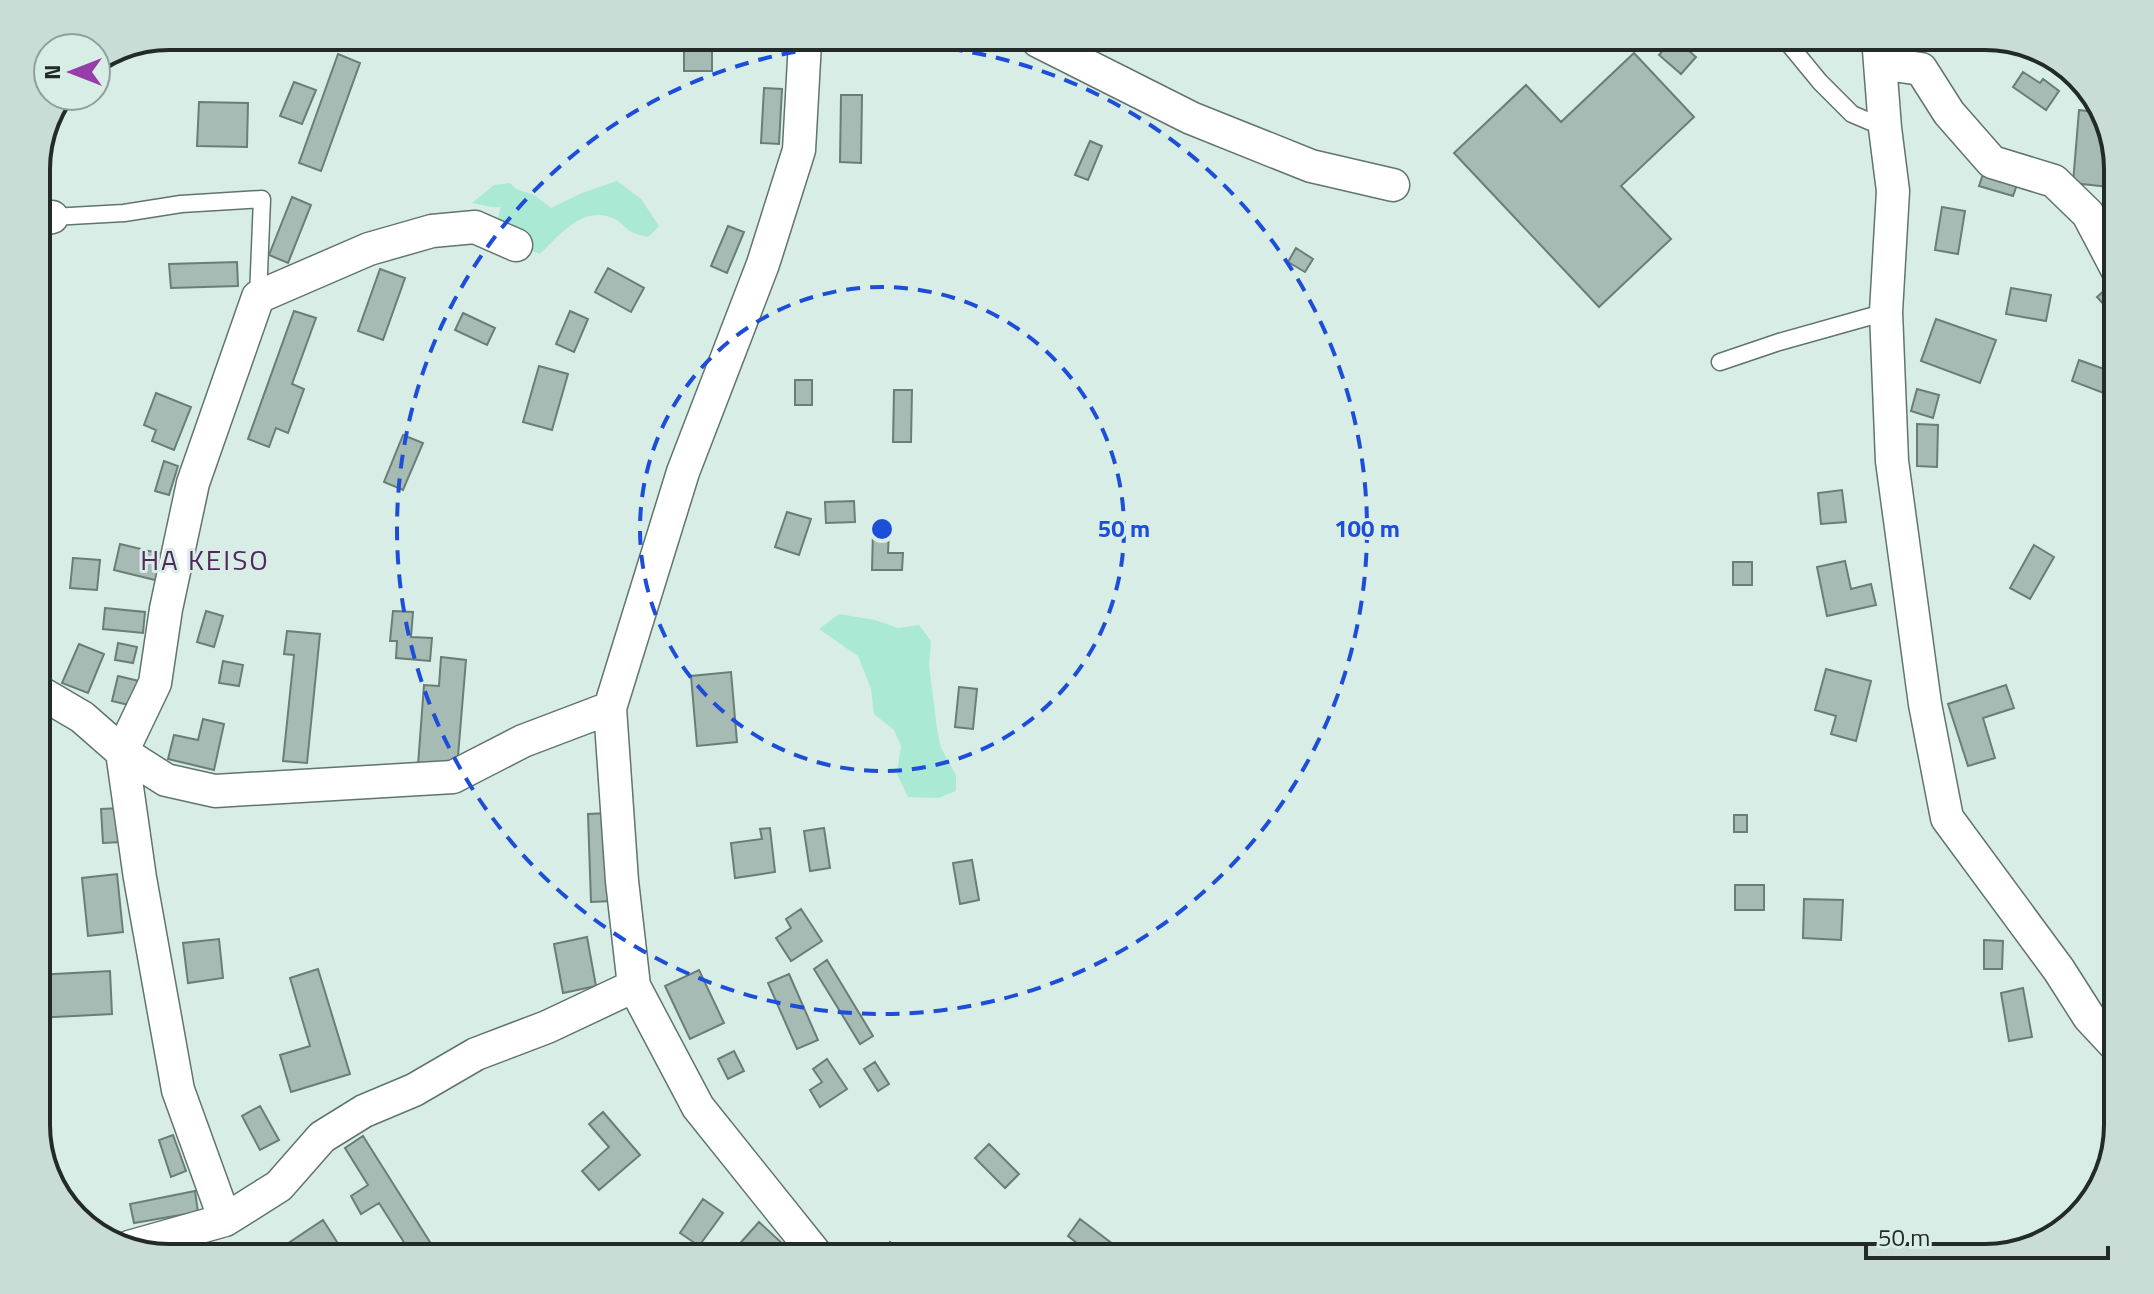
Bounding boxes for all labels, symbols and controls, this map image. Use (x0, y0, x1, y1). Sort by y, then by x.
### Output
north arrow (32, 32, 112, 112)
text: N (35, 64, 69, 80)
text: 50 m (1098, 510, 1150, 546)
text: 100 m (1334, 510, 1400, 546)
centre of rings (868, 515, 896, 543)
district label: HA KEISO (140, 538, 270, 581)
scale bar (1866, 1210, 2108, 1260)
text: 50 m (1878, 1219, 1930, 1255)

